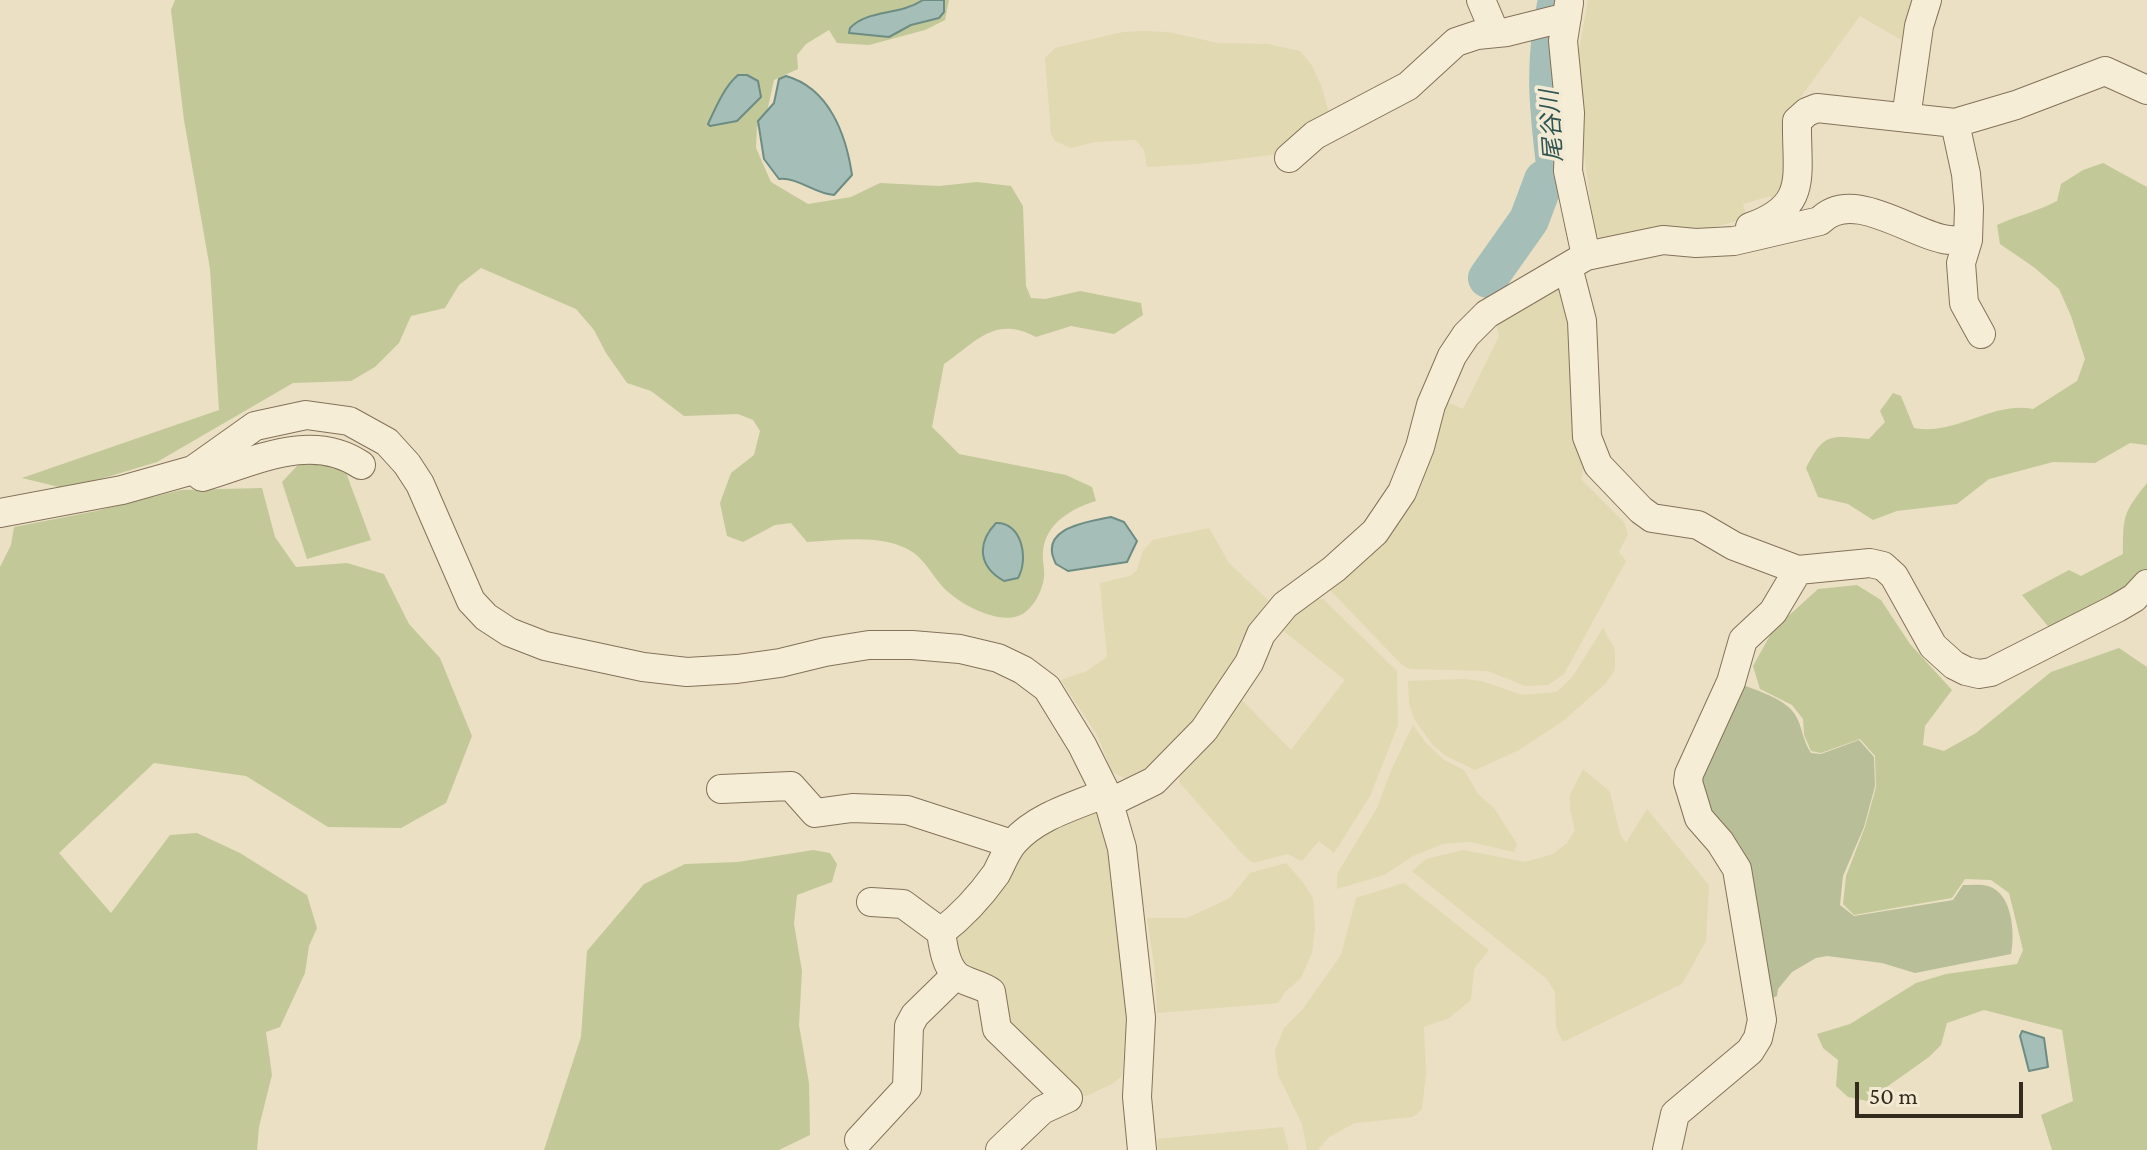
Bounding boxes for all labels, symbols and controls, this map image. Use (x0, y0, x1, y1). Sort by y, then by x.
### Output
water label: 尾谷川 (1535, 89, 1569, 163)
scale bar (1859, 1066, 2027, 1116)
text: 50 m (1869, 1082, 1918, 1109)

